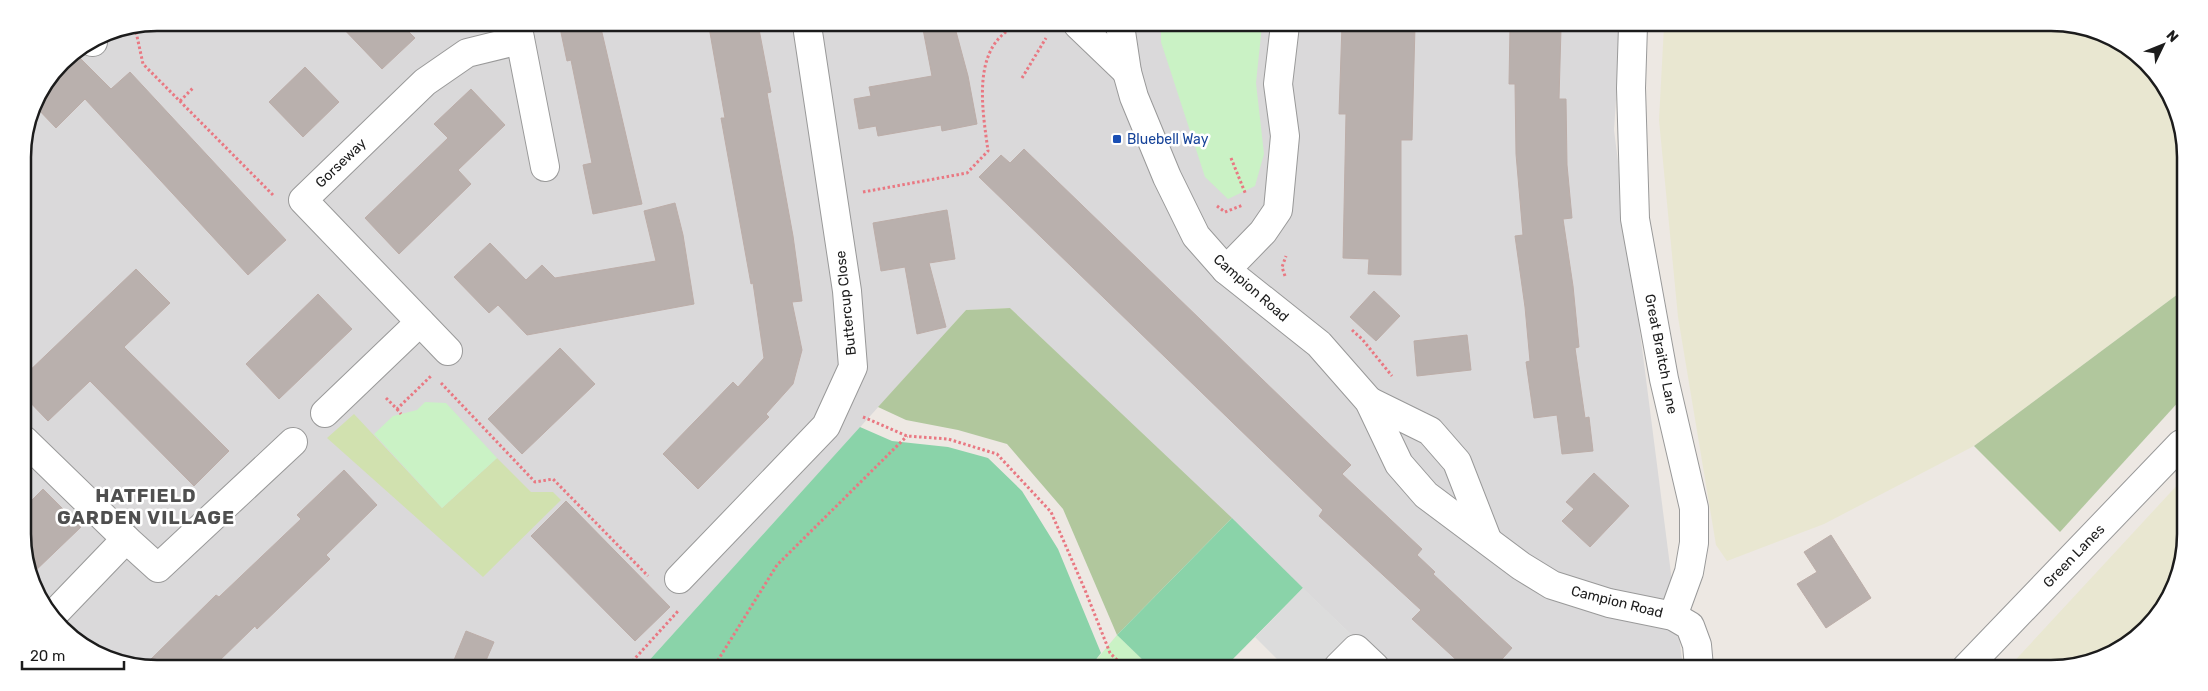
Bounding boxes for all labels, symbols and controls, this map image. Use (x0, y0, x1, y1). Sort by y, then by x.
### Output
north arrow (2138, 20, 2188, 70)
text: N (2162, 27, 2182, 46)
place label: Bluebell Way (1127, 131, 1209, 148)
marker: Bluebell Way (1111, 133, 1123, 145)
street label: Gorseway (312, 134, 370, 191)
street label: Buttercup Close (832, 250, 860, 356)
street label: Campion Road (1210, 251, 1292, 325)
street label: Great Braitch Lane (1641, 293, 1681, 416)
district label: HATFIELD GARDEN VILLAGE (57, 484, 235, 529)
street label: Green Lanes (2040, 521, 2108, 591)
street label: Campion Road (1569, 582, 1665, 622)
scale bar (22, 638, 125, 670)
text: 20 m (30, 647, 65, 665)

